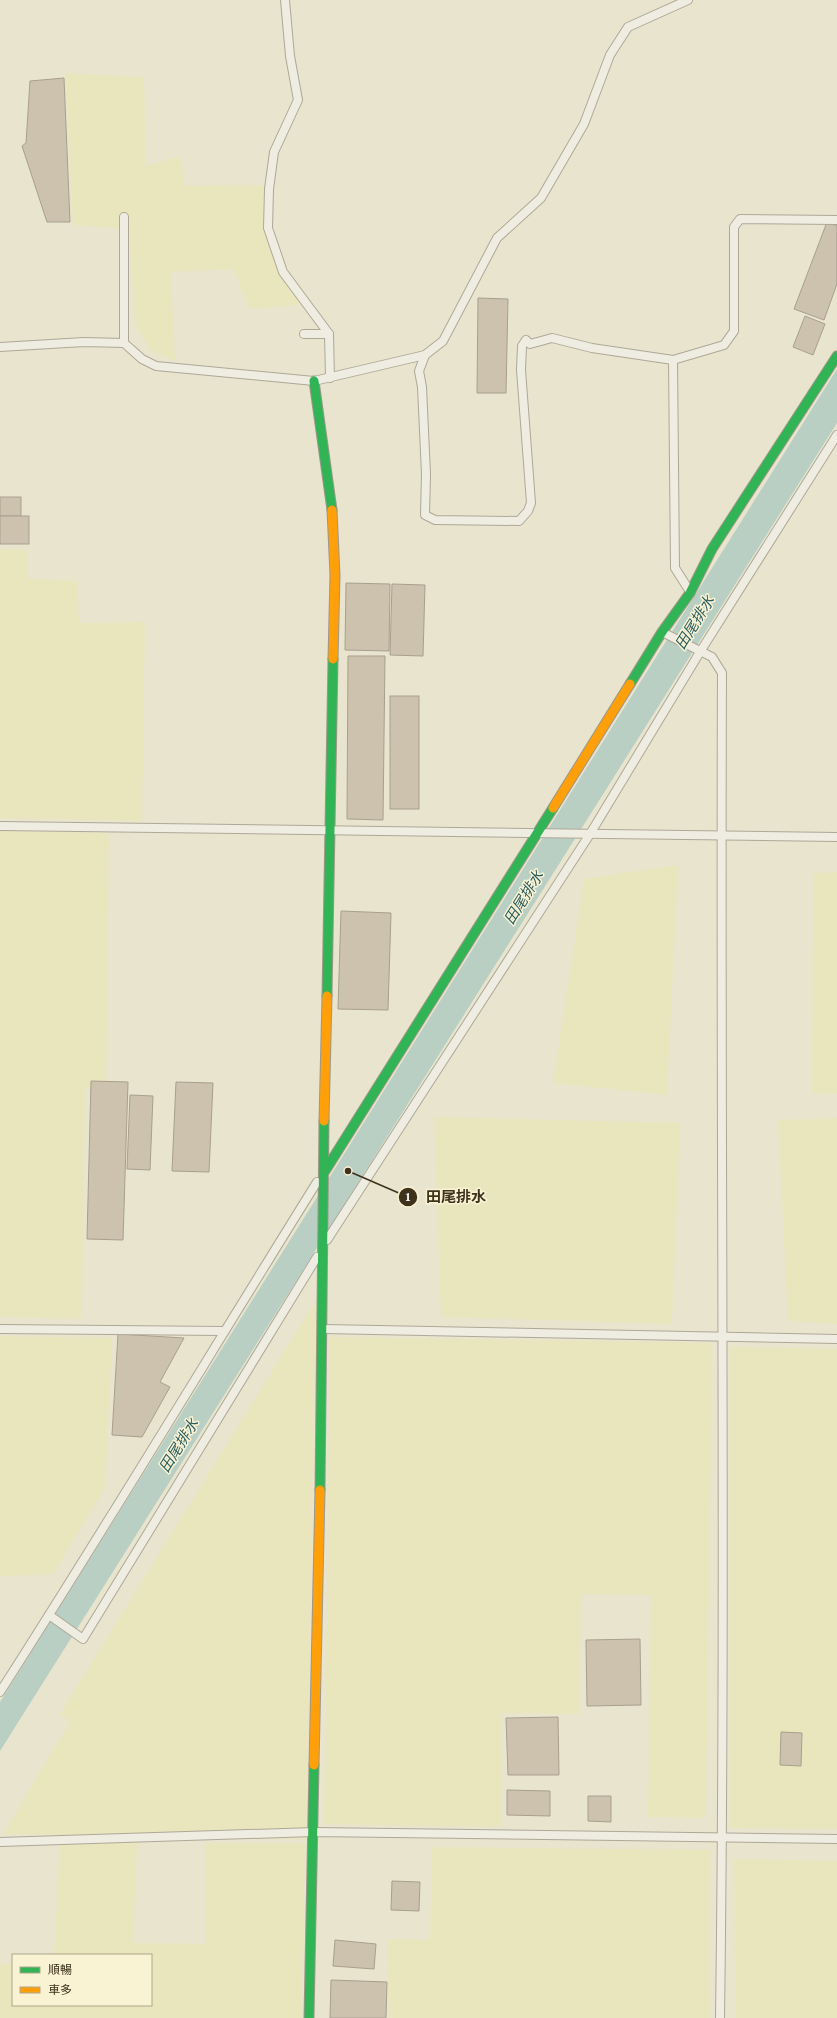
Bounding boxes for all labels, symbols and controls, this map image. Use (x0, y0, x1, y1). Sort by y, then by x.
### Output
water label: 田尾排水 (670, 590, 719, 653)
water label: 田尾排水 (499, 865, 548, 928)
callout: 田尾排水 (398, 1184, 494, 1211)
text: 田尾排水 (426, 1186, 486, 1206)
text: 1 (405, 1189, 411, 1204)
water label: 田尾排水 (154, 1413, 203, 1476)
legend (12, 1954, 152, 2006)
text: 順暢 (48, 1962, 72, 1977)
text: 車多 (48, 1982, 72, 1997)

